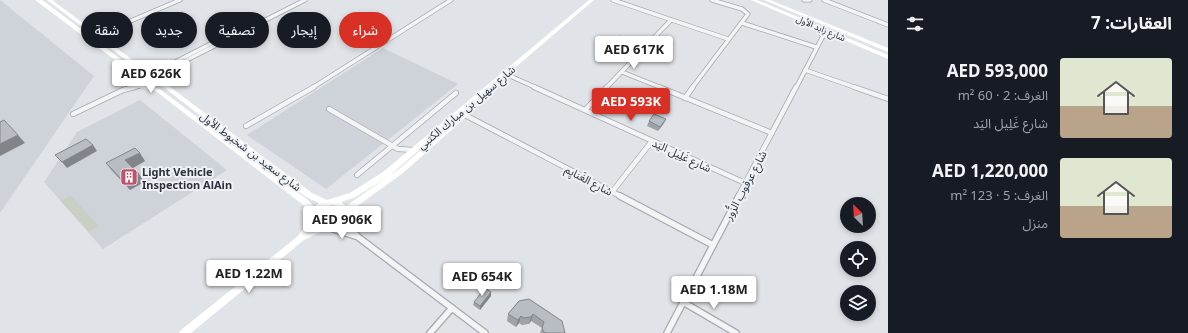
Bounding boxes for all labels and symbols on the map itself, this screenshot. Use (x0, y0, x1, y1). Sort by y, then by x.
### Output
street label: شارع زايد الأول (794, 12, 848, 45)
pin: AED 617K (593, 36, 675, 70)
pin: AED 626K (110, 60, 192, 94)
street label: شارع سهيل بن مبارك الكتبي (414, 61, 520, 154)
pin: AED 593K (590, 88, 672, 122)
street label: شارع سعيد بن شخبوط الأول (197, 108, 305, 195)
street label: شارع غَلِيل اليَد (650, 135, 714, 176)
street label: شارع عرقوب الزُّور (720, 147, 771, 224)
street label: شارع الغَنايِم (562, 161, 616, 201)
place label: Light Vehicle Inspection AlAin (142, 164, 232, 192)
building icon: Light Vehicle Inspection AlAin (119, 167, 139, 187)
north arrow (840, 197, 876, 233)
pin: AED 906K (301, 206, 383, 240)
pin: AED 1.22M (203, 260, 295, 294)
pin: AED 654K (441, 263, 523, 297)
pin: AED 1.18M (668, 276, 760, 310)

